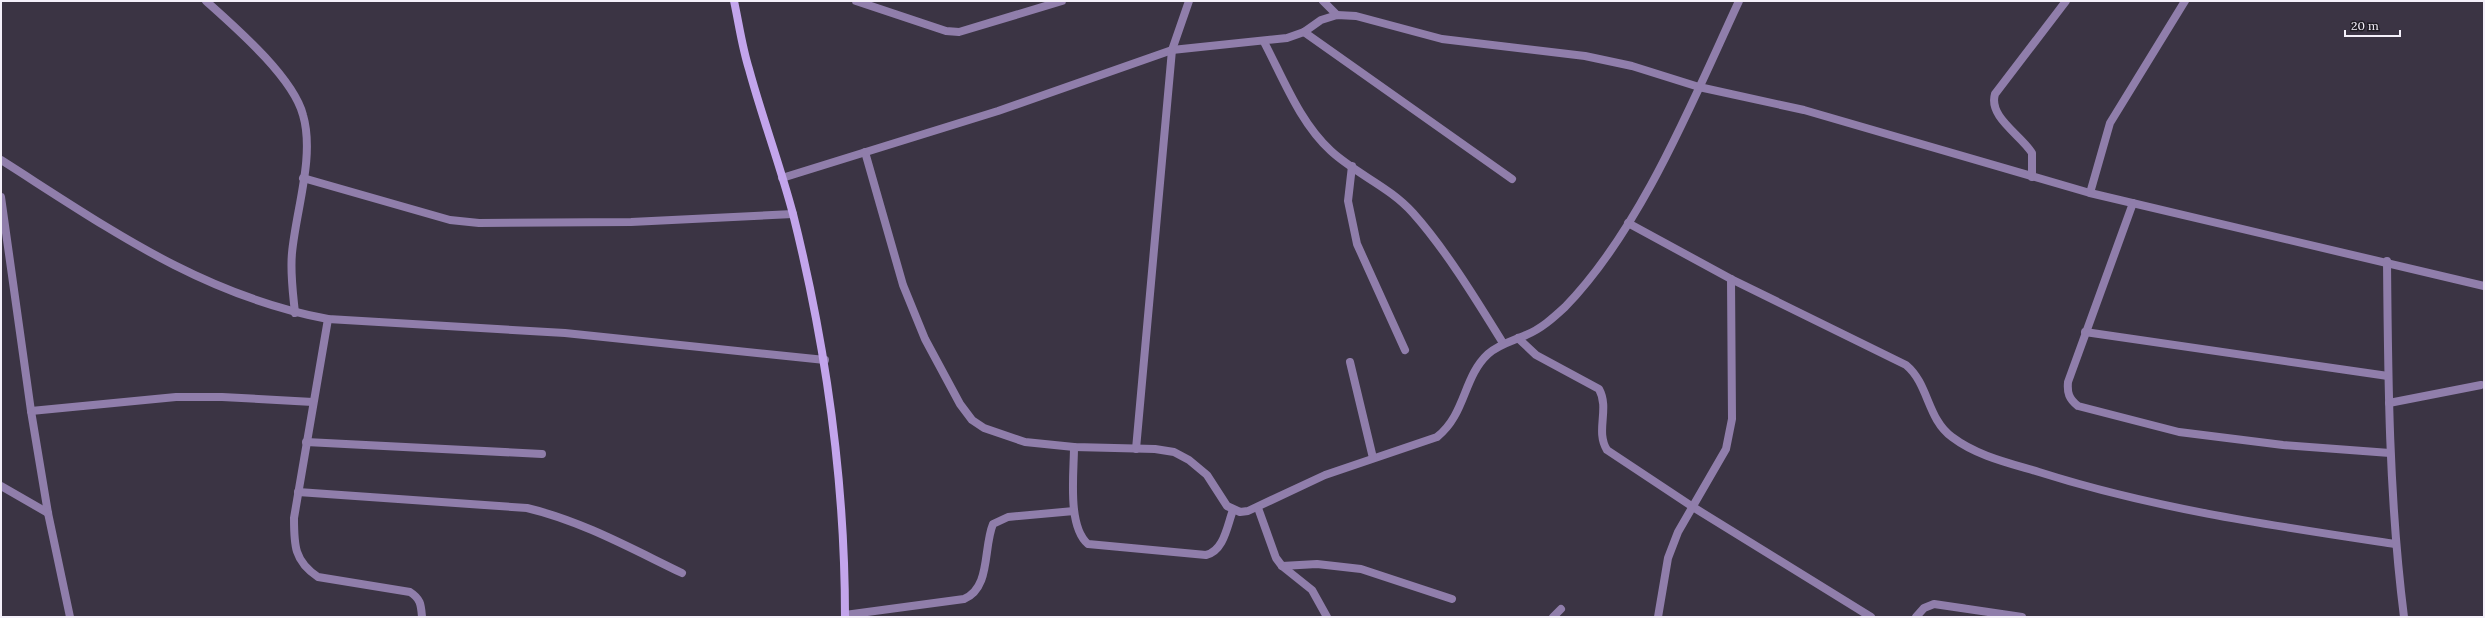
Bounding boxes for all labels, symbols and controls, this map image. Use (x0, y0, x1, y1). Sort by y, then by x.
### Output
scale bar (2345, 12, 2400, 38)
text: 20 m (2351, 18, 2379, 33)

